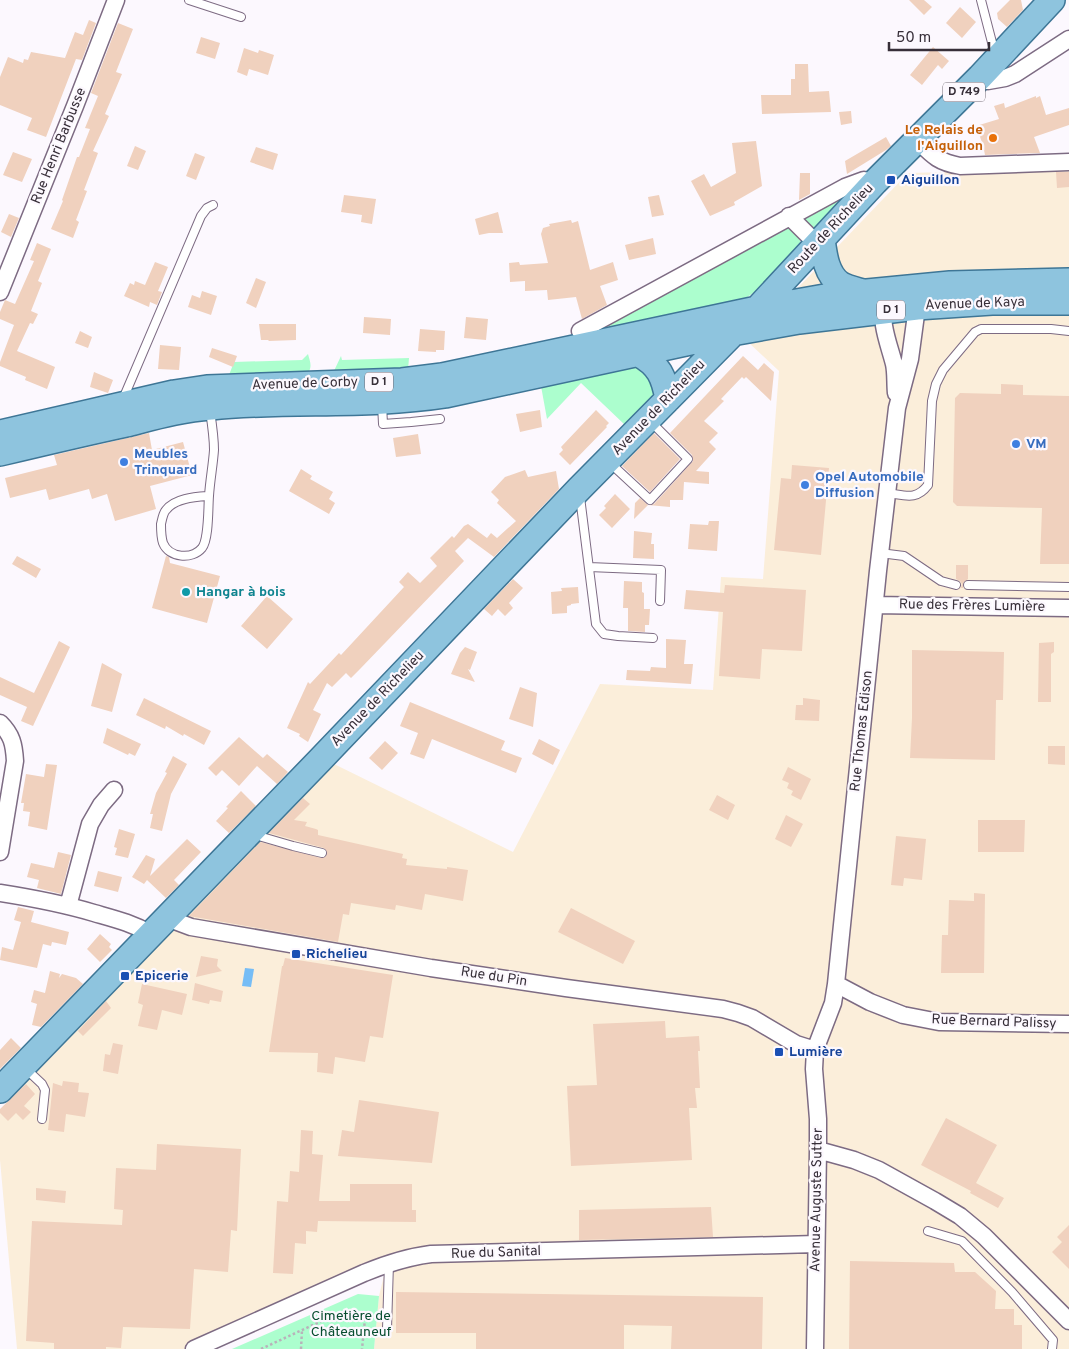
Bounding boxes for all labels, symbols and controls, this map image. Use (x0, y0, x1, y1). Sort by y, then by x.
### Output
scale bar (889, 20, 989, 52)
text: 50 m (896, 29, 931, 48)
road number: D 749 (943, 82, 985, 101)
street label: Rue Henri Barbusse (28, 85, 90, 207)
place label: Le Relais de l'Aiguillon (905, 122, 983, 155)
marker: Le Relais de l'Aiguillon (987, 132, 999, 144)
place label: Aiguillon (901, 172, 960, 189)
marker: Aiguillon (885, 174, 897, 186)
street label: Route de Richelieu (785, 180, 877, 278)
street label: Avenue de Kaya (925, 294, 1025, 314)
road number: D 1 (877, 300, 905, 320)
street label: Avenue de Richelieu (609, 356, 709, 460)
road number: D 1 (365, 372, 393, 392)
street label: Avenue de Corby (252, 374, 358, 394)
place label: VM (1026, 436, 1047, 453)
marker: VM (1010, 438, 1022, 450)
place label: Meubles Trinquard (134, 446, 197, 479)
marker: Meubles Trinquard (118, 456, 130, 468)
place label: Opel Automobile Diffusion (815, 469, 924, 502)
marker: Opel Automobile Diffusion (799, 479, 811, 491)
place label: Hangar à bois (196, 584, 286, 601)
marker: Hangar à bois (180, 586, 192, 598)
street label: Rue des Frères Lumière (899, 596, 1045, 616)
street label: Avenue de Richelieu (328, 647, 428, 751)
street label: Rue Thomas Edison (847, 670, 877, 792)
place label: Richelieu (306, 946, 367, 963)
marker: Richelieu (290, 948, 302, 960)
street label: Rue du Pin (460, 963, 528, 991)
place label: Epicerie (135, 968, 189, 985)
marker: Epicerie (119, 970, 131, 982)
street label: Rue Bernard Palissy (931, 1011, 1057, 1033)
place label: Lumière (789, 1044, 843, 1061)
marker: Lumière (773, 1046, 785, 1058)
street label: Avenue Auguste Sutter (807, 1127, 827, 1272)
street label: Rue du Sanital (451, 1243, 541, 1263)
park label: Cimetière de Châteauneuf (311, 1308, 392, 1341)

